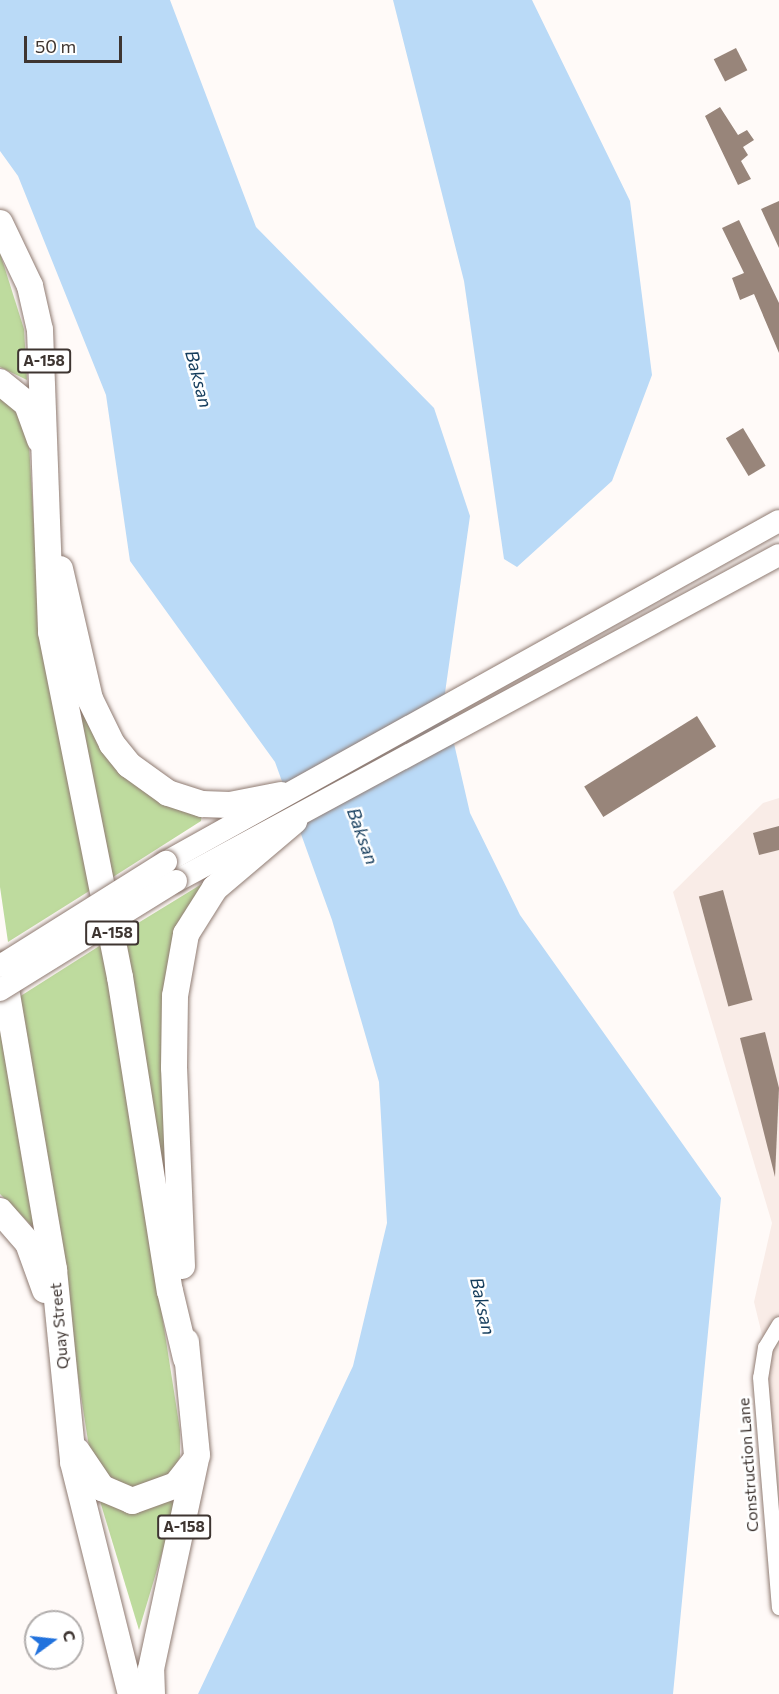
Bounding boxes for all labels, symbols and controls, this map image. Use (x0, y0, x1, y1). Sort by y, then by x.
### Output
scale bar (27, 24, 124, 62)
text: 50 m (35, 35, 76, 57)
water label: Baksan (181, 348, 217, 410)
road number: А-158 (17, 349, 71, 373)
water label: Baksan (343, 805, 383, 867)
road number: А-158 (85, 921, 139, 945)
water label: Baksan (466, 1275, 500, 1337)
street label: Quay Street (46, 1282, 72, 1370)
street label: Construction Lane (734, 1397, 762, 1533)
road number: А-158 (157, 1515, 211, 1539)
north arrow (24, 1610, 84, 1670)
text: С (59, 1628, 81, 1643)

